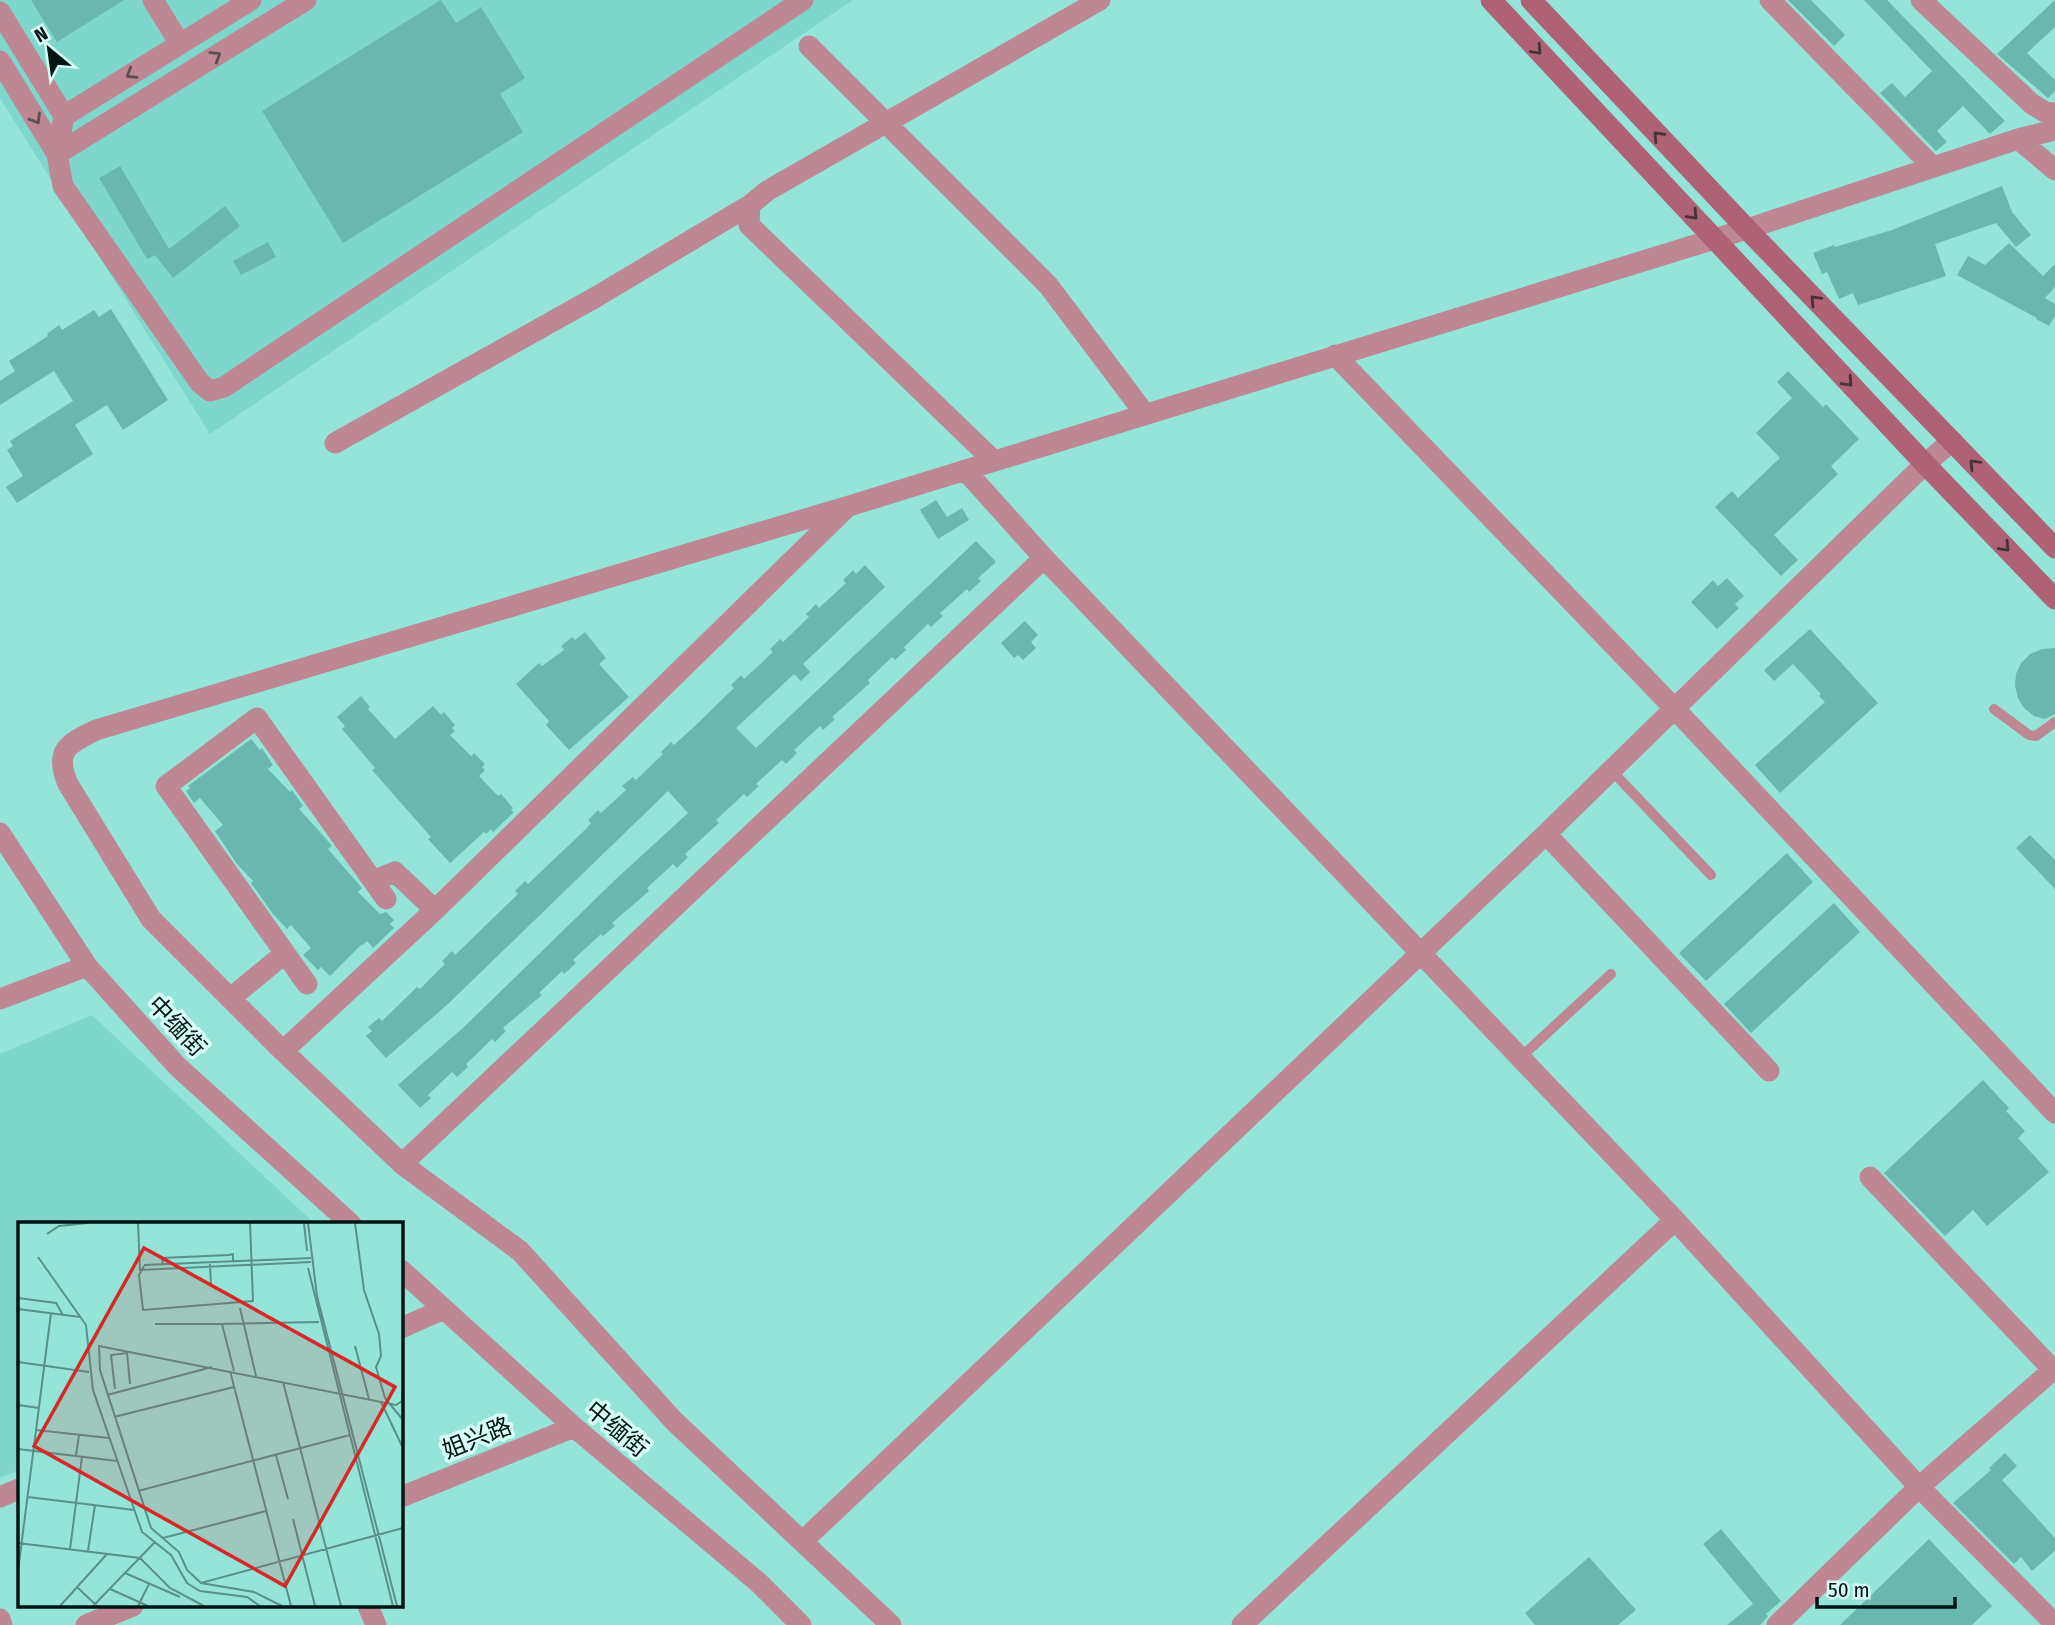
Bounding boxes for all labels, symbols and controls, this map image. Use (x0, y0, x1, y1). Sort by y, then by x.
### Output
north arrow (14, 14, 84, 84)
text: N (30, 22, 52, 47)
one-way arrow (1529, 42, 1542, 55)
one-way arrow (208, 51, 221, 64)
one-way arrow (125, 66, 138, 79)
one-way arrow (27, 112, 40, 125)
one-way arrow (1654, 131, 1667, 144)
one-way arrow (1685, 207, 1698, 220)
one-way arrow (1811, 295, 1824, 308)
one-way arrow (1840, 374, 1853, 387)
one-way arrow (1969, 459, 1982, 472)
one-way arrow (1996, 539, 2009, 552)
street label: 中缅街 (142, 990, 212, 1062)
inset map (18, 1222, 402, 1608)
street label: 中缅街 (580, 1395, 654, 1463)
street label: 姐兴路 (438, 1412, 516, 1464)
scale bar (1817, 1566, 1955, 1610)
text: 50 m (1828, 1577, 1870, 1603)

